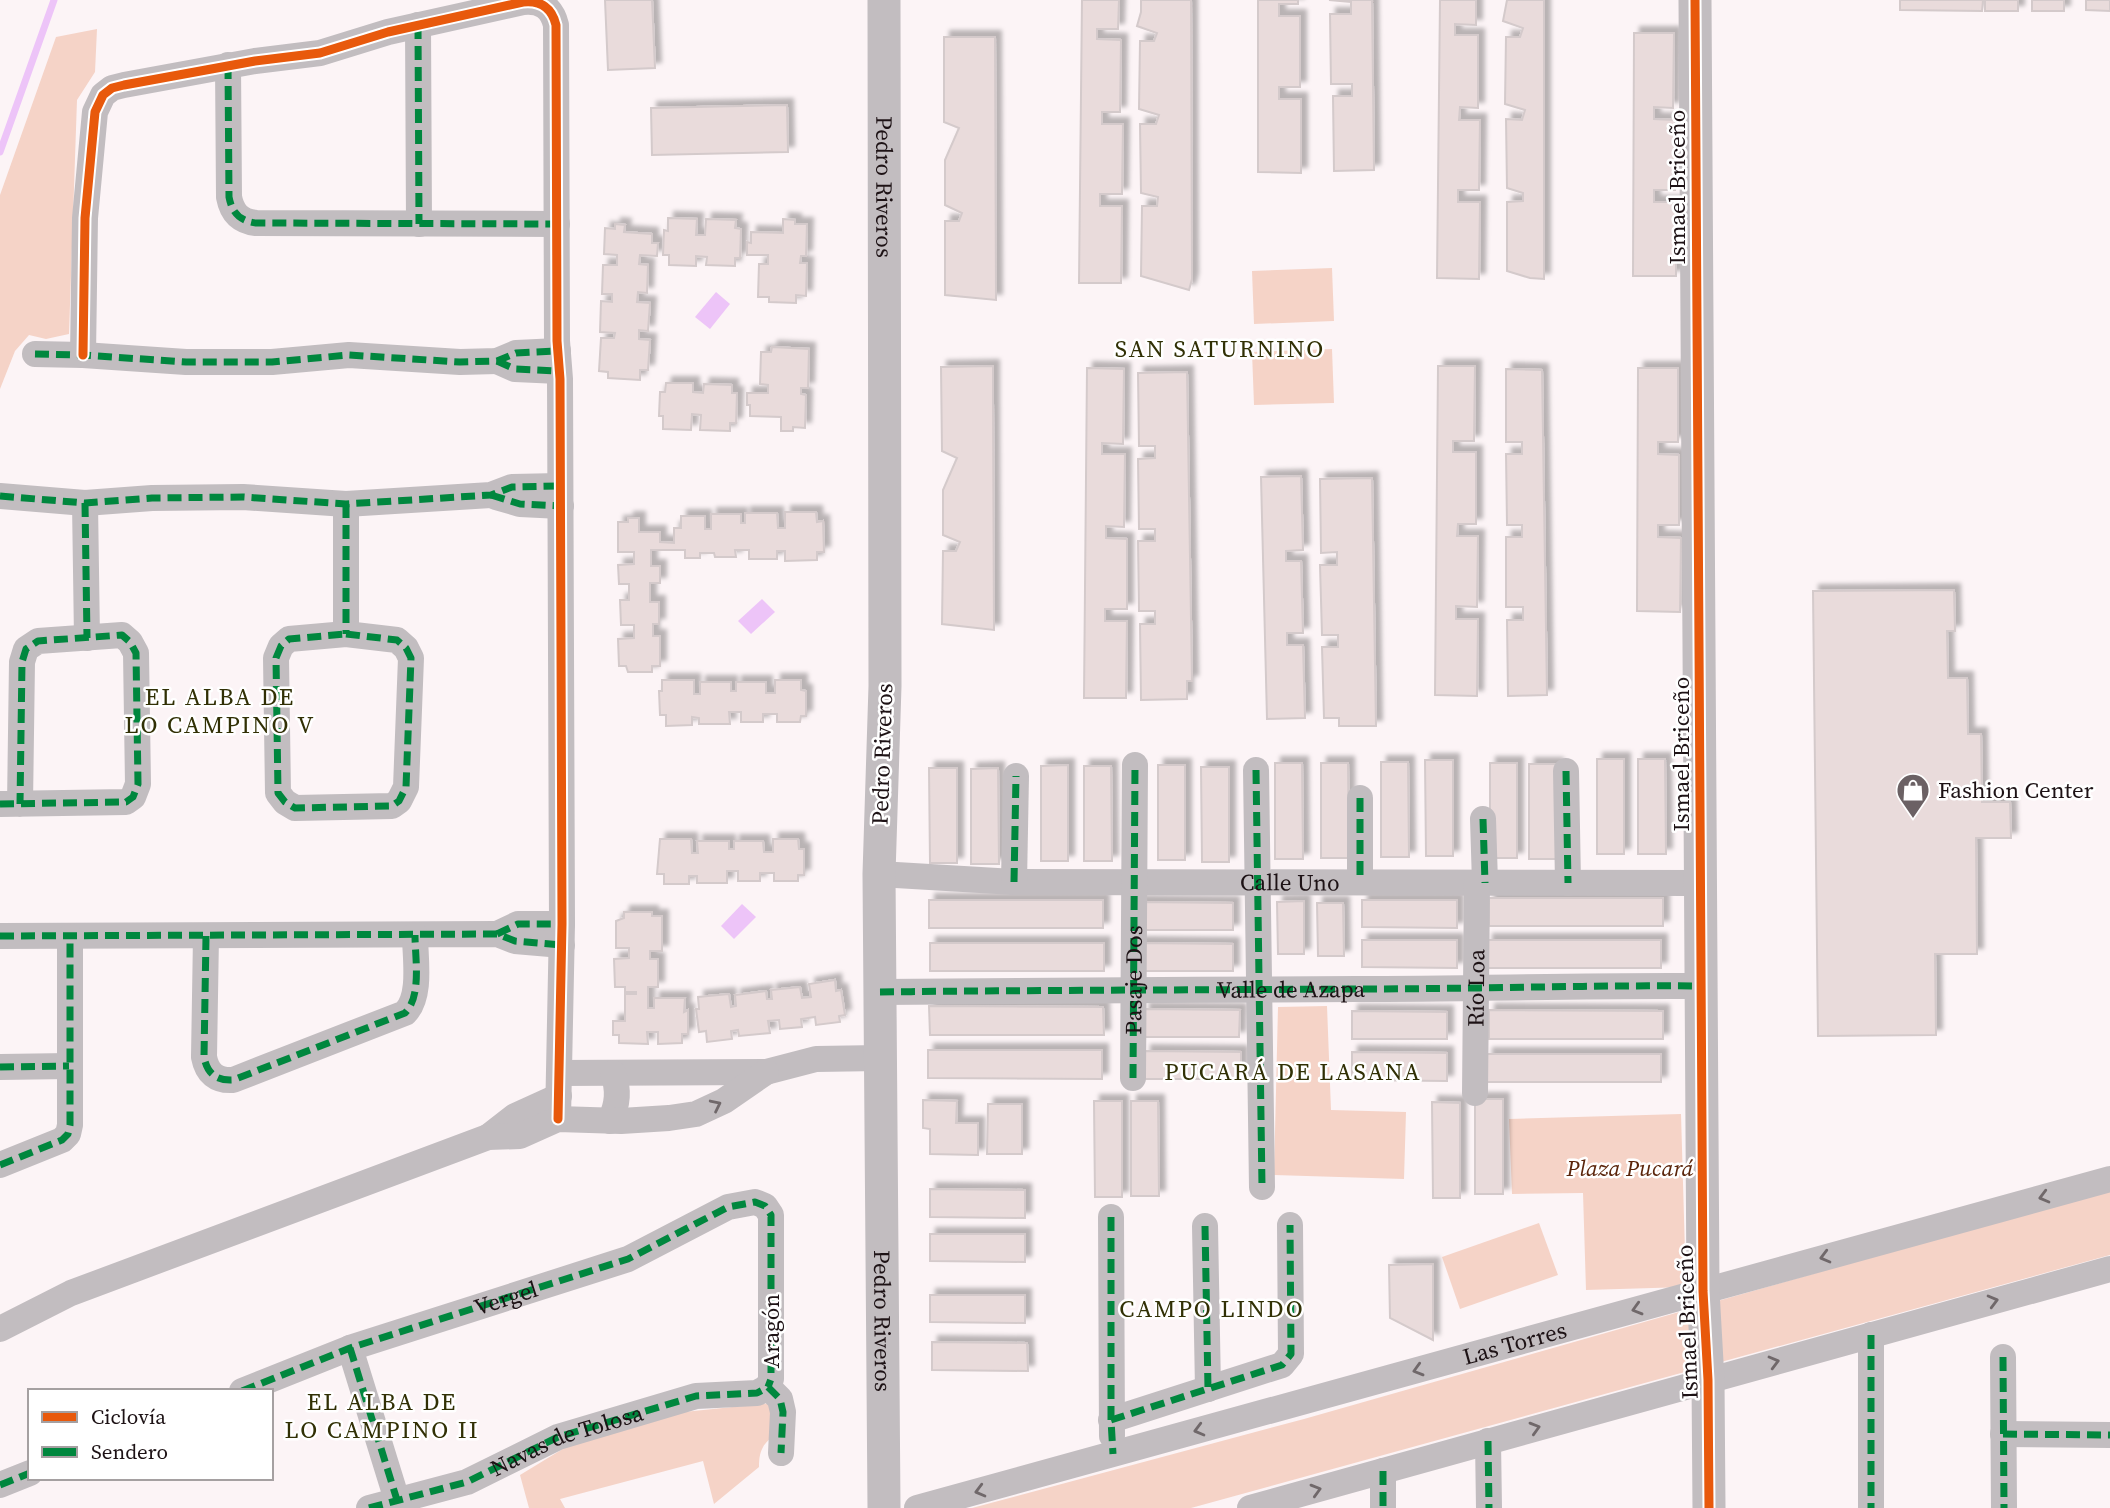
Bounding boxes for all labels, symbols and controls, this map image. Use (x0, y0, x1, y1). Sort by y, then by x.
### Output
street label: Ismael Briceño (1661, 110, 1693, 264)
street label: Pedro Riveros (868, 116, 900, 258)
district label: SAN SATURNINO (1115, 332, 1325, 365)
street label: Ismael Briceño (1665, 677, 1697, 831)
district label: EL ALBA DE LO CAMPINO V (125, 680, 315, 741)
street label: Pedro Riveros (864, 683, 900, 825)
shop icon: Fashion Center (1894, 771, 1932, 820)
place label: Fashion Center (1938, 774, 2094, 806)
street label: Calle Uno (1240, 866, 1340, 898)
street label: Pasaje Dos (1117, 925, 1150, 1035)
street label: Río Loa (1460, 949, 1492, 1027)
street label: Valle de Azapa (1217, 973, 1366, 1006)
district label: PUCARÁ DE LASANA (1164, 1055, 1422, 1088)
one-way arrow (709, 1099, 721, 1113)
park label: Plaza Pucará (1566, 1152, 1693, 1184)
one-way arrow (2038, 1189, 2050, 1203)
street label: Ismael Briceño (1668, 1244, 1706, 1400)
one-way arrow (1819, 1249, 1831, 1263)
street label: Pedro Riveros (866, 1250, 899, 1392)
street label: Vergel (470, 1273, 542, 1323)
district label: CAMPO LINDO (1119, 1292, 1305, 1325)
street label: Aragón (755, 1294, 787, 1368)
one-way arrow (1987, 1295, 1999, 1309)
one-way arrow (1632, 1300, 1644, 1315)
street label: Las Torres (1459, 1314, 1570, 1373)
one-way arrow (1768, 1355, 1780, 1370)
one-way arrow (1412, 1361, 1424, 1376)
district label: EL ALBA DE LO CAMPINO II (284, 1385, 480, 1446)
legend (28, 1389, 273, 1480)
street label: Navas de Tolosa (485, 1397, 647, 1484)
text: Ciclovía (91, 1402, 166, 1431)
one-way arrow (1193, 1422, 1205, 1437)
one-way arrow (1528, 1422, 1540, 1437)
text: Sendero (91, 1437, 168, 1466)
one-way arrow (974, 1483, 986, 1497)
one-way arrow (1309, 1483, 1321, 1498)

